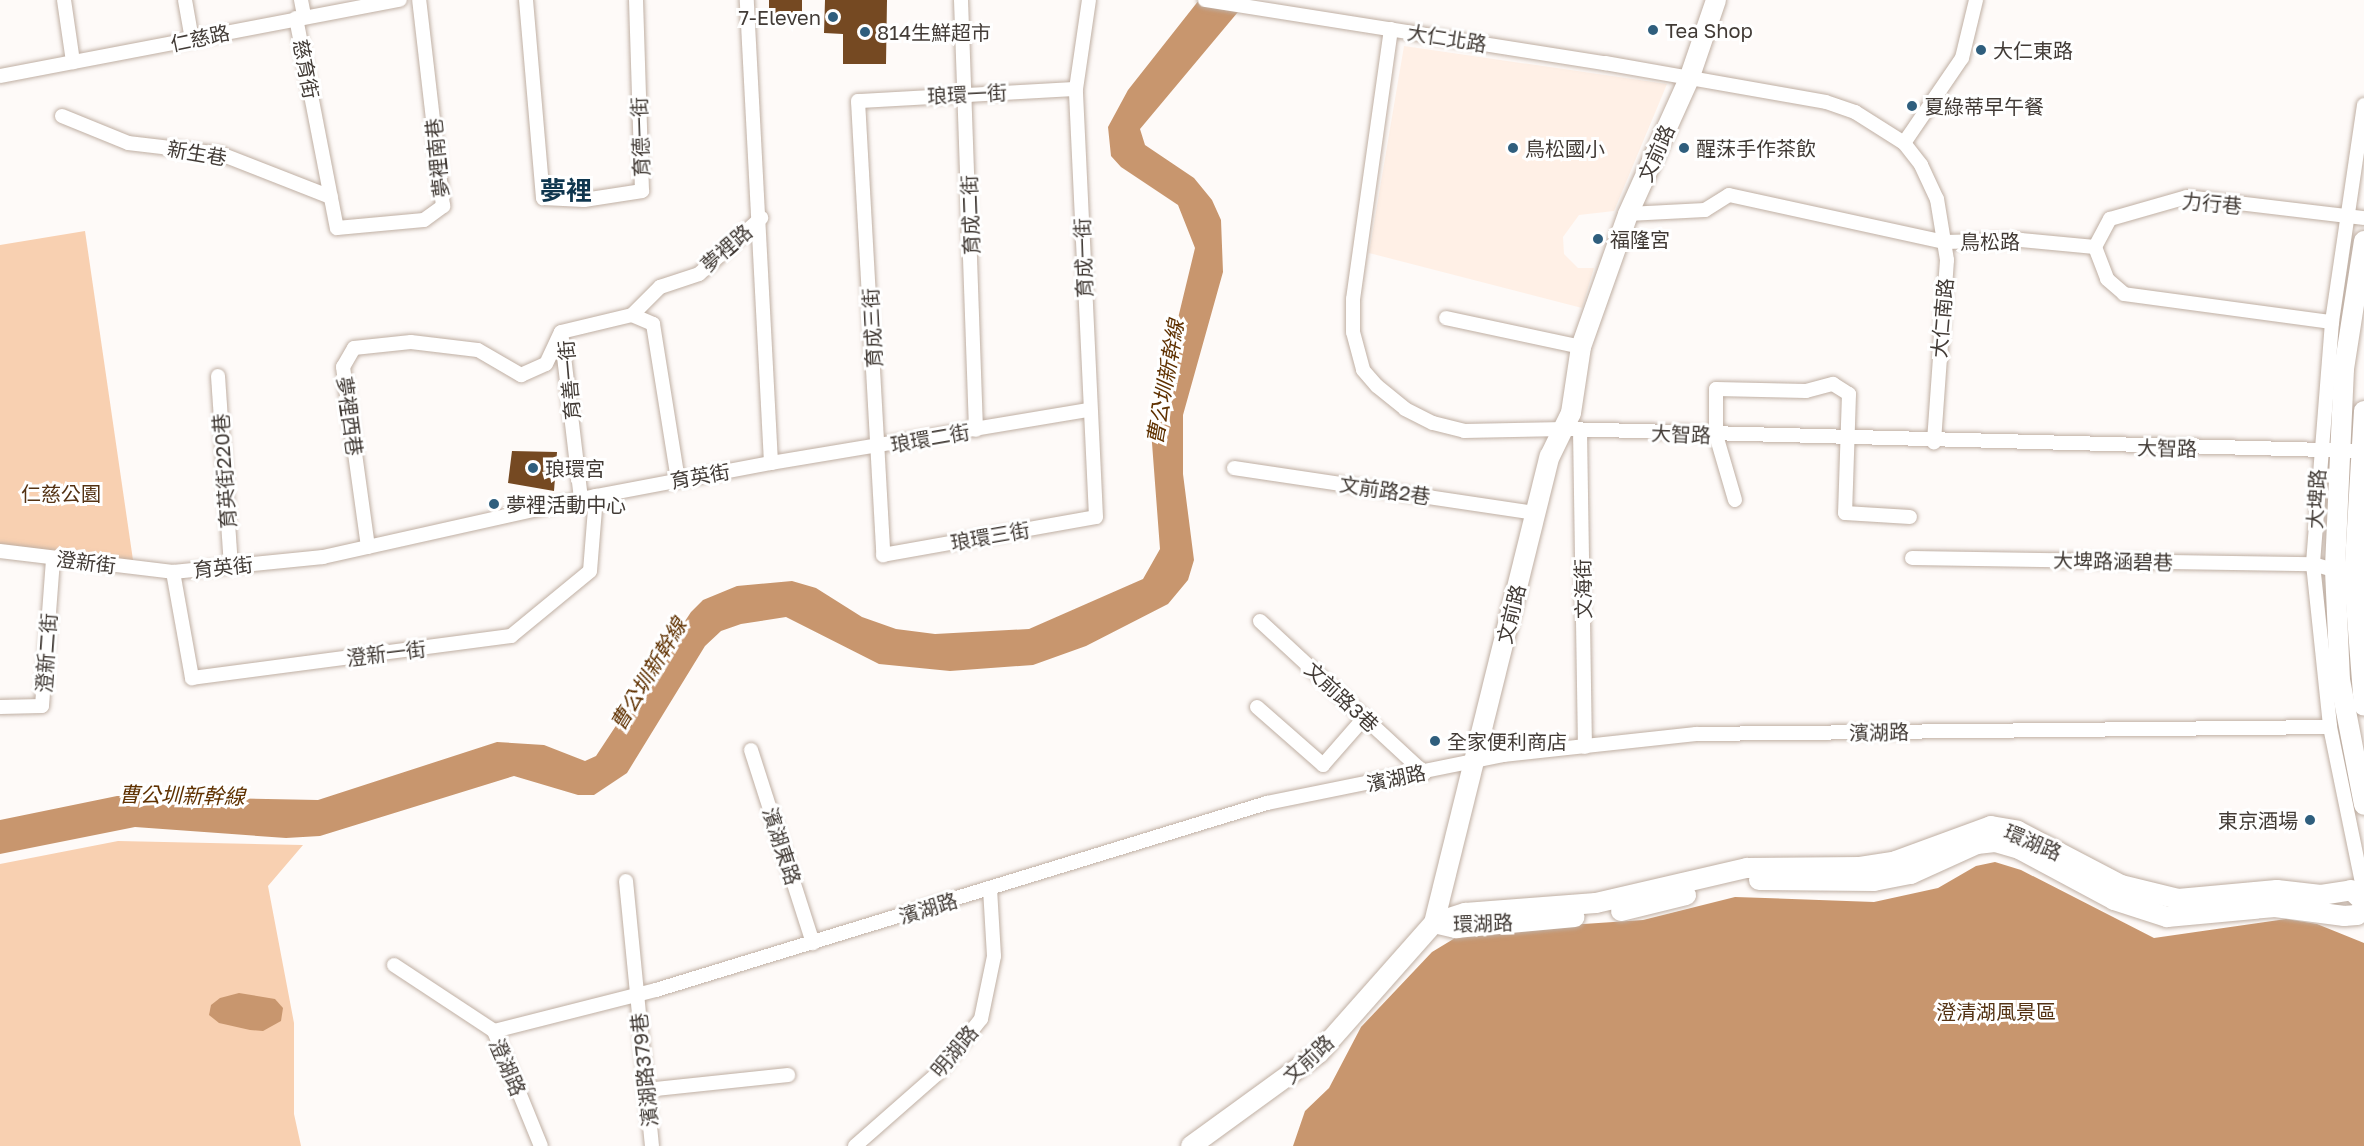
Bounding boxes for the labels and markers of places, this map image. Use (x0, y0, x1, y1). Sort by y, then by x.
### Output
place label: 7-Eleven (739, 5, 821, 29)
marker: 7-Eleven (826, 10, 840, 24)
place label: Tea Shop (1665, 18, 1753, 42)
place label: 814生鮮超市 (877, 20, 991, 44)
marker: Tea Shop (1646, 23, 1660, 37)
marker: 814生鮮超市 (858, 25, 872, 39)
place label: 大仁東路 (1993, 38, 2073, 62)
marker: 大仁東路 (1974, 43, 1988, 57)
place label: 夏綠蒂早午餐 (1924, 94, 2044, 118)
marker: 夏綠蒂早午餐 (1905, 99, 1919, 113)
place label: 鳥松國小 (1525, 136, 1605, 160)
place label: 醒莯手作茶飲 (1696, 136, 1816, 160)
marker: 鳥松國小 (1506, 141, 1520, 155)
marker: 醒莯手作茶飲 (1677, 141, 1691, 155)
place label: 福隆宮 (1610, 227, 1670, 251)
marker: 福隆宮 (1591, 232, 1605, 246)
place label: 琅環宮 (545, 456, 605, 480)
marker: 琅環宮 (526, 461, 540, 475)
place label: 夢裡活動中心 (506, 492, 626, 516)
marker: 夢裡活動中心 (487, 497, 501, 511)
place label: 全家便利商店 (1447, 729, 1567, 753)
marker: 全家便利商店 (1428, 734, 1442, 748)
place label: 東京酒場 (2218, 808, 2298, 832)
marker: 東京酒場 (2303, 813, 2317, 827)

